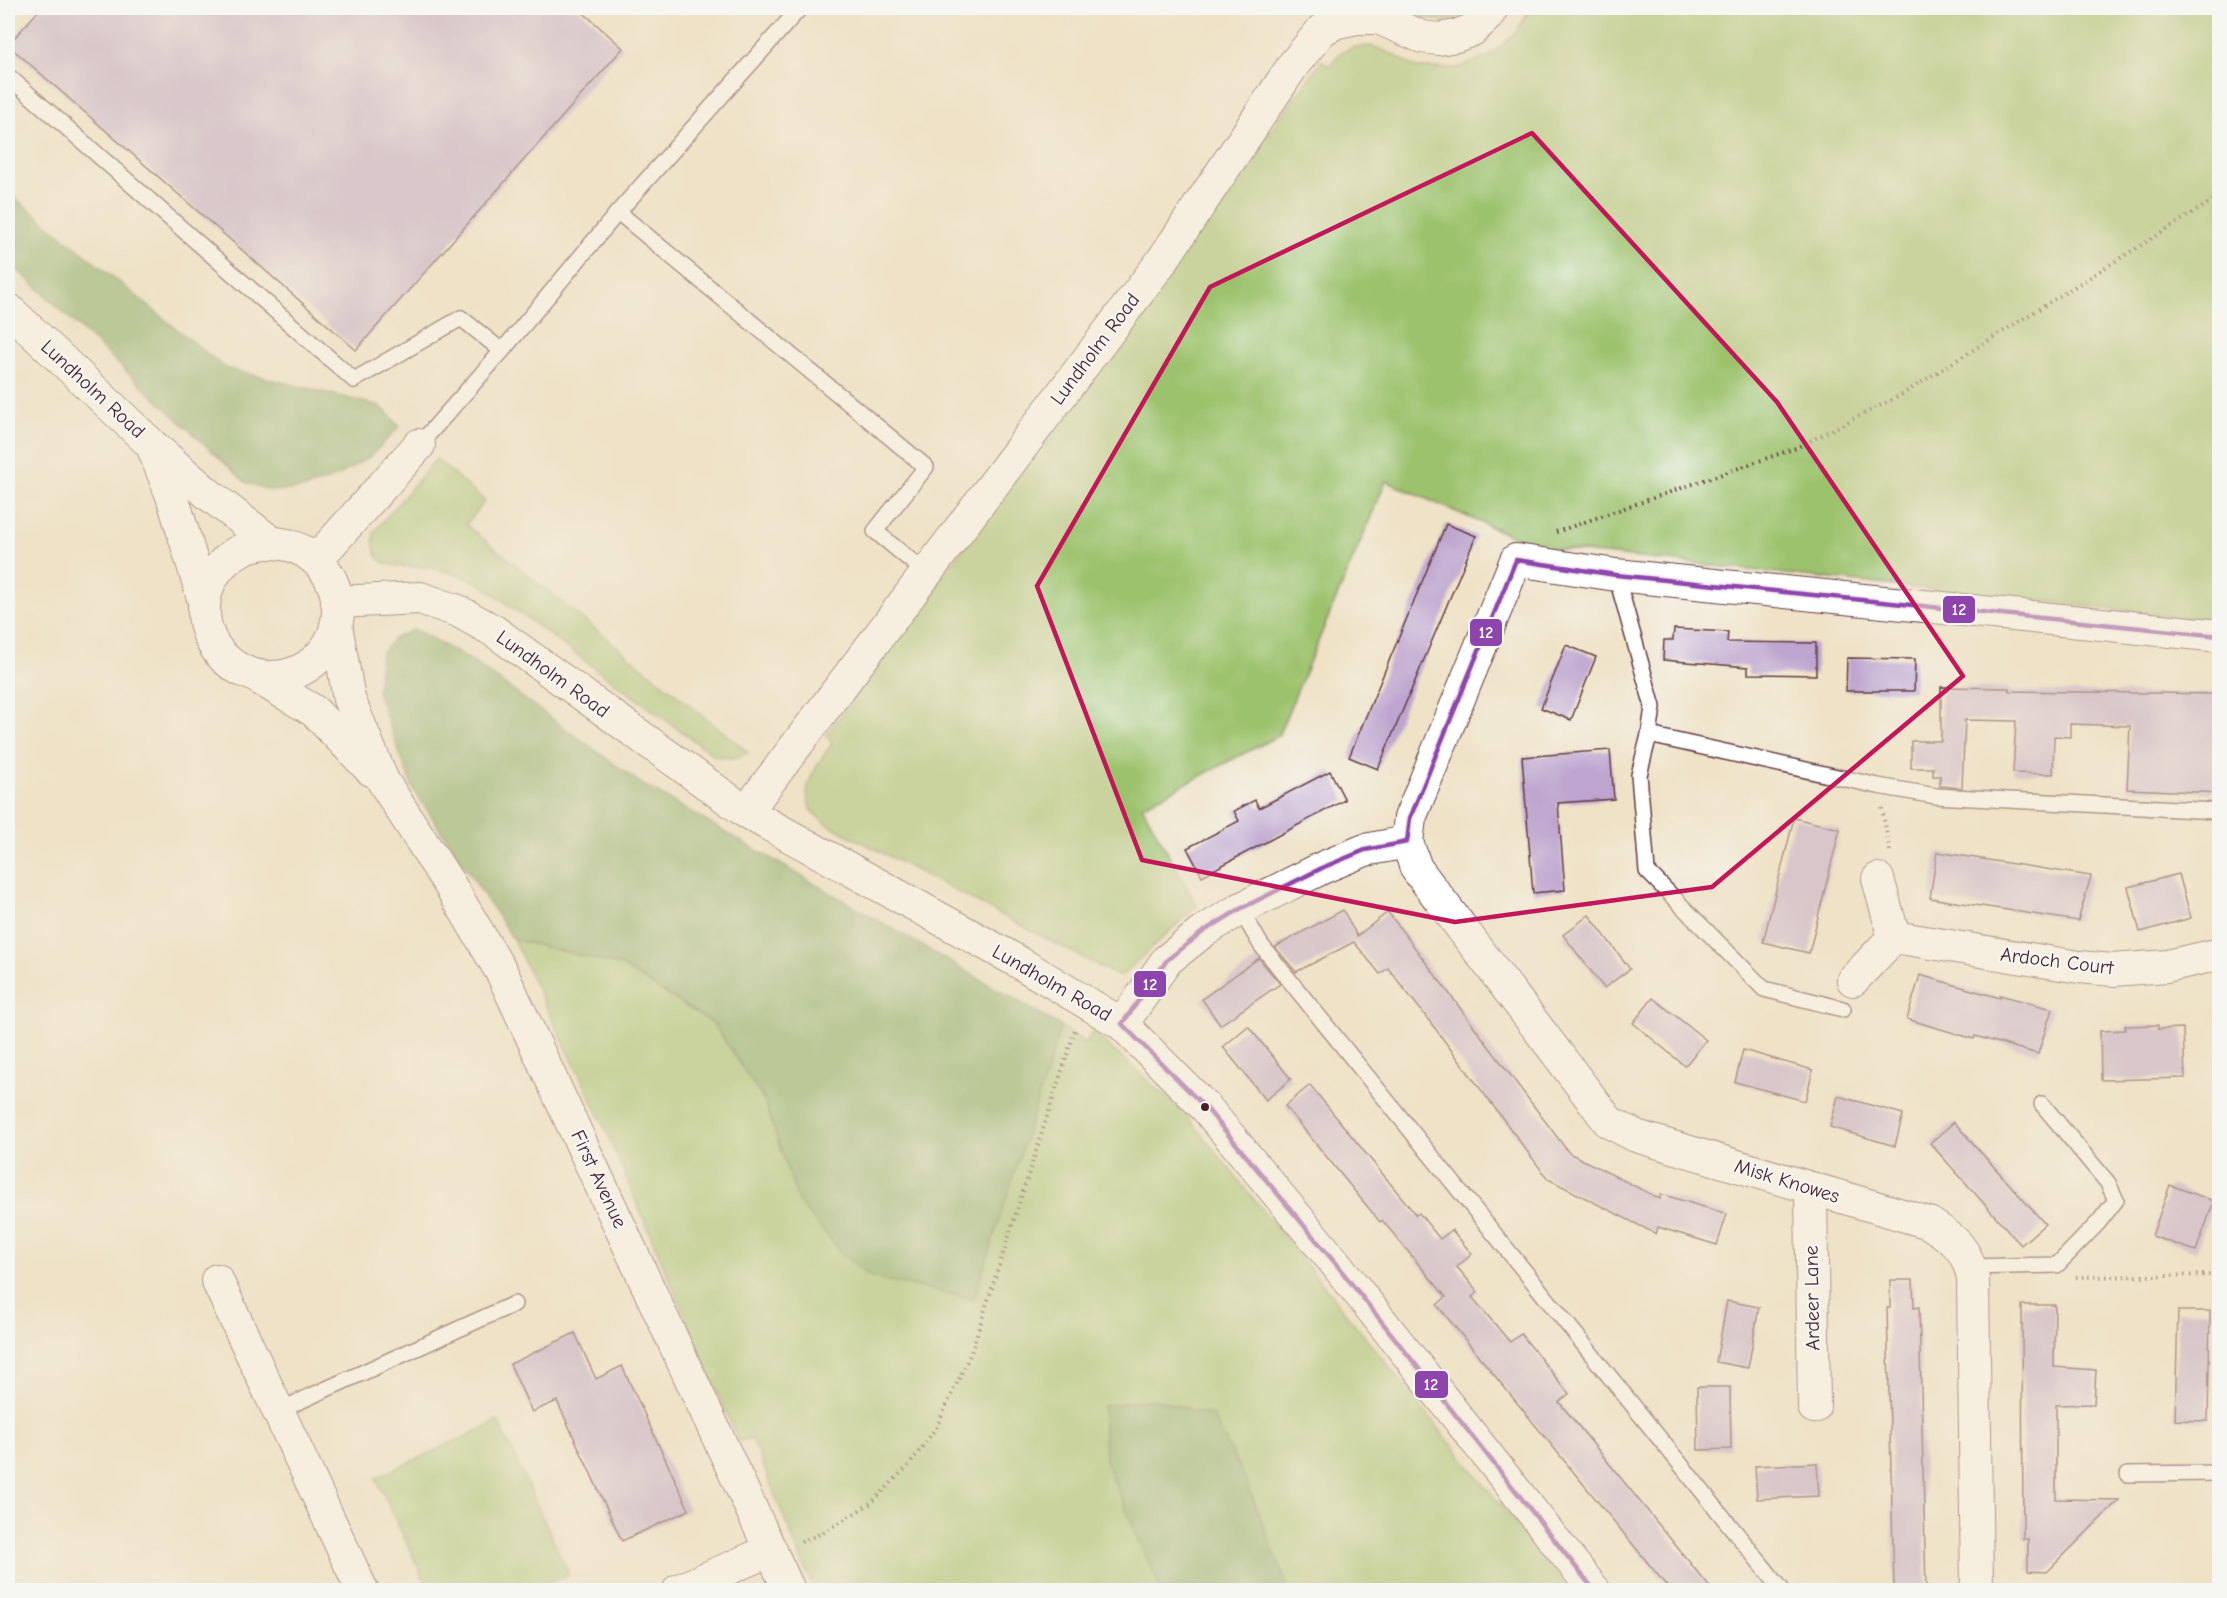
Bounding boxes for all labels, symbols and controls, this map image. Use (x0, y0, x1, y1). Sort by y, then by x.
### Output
street label: Lundholm Road (1046, 289, 1144, 409)
street label: Lundholm Road (36, 335, 150, 443)
line badge: 12 (1942, 595, 1976, 624)
text: 12 (1952, 601, 1966, 619)
line badge: 12 (1469, 618, 1503, 647)
text: 12 (1479, 624, 1493, 642)
street label: Lundholm Road (492, 625, 614, 723)
street label: Lundholm Road (988, 940, 1116, 1026)
street label: Ardoch Court (1999, 943, 2116, 980)
line badge: 12 (1133, 970, 1167, 998)
text: 12 (1143, 976, 1157, 994)
unlabelled marker (1199, 1101, 1211, 1113)
street label: First Avenue (566, 1126, 632, 1232)
street label: Misk Knowes (1732, 1154, 1842, 1208)
street label: Ardeer Lane (1800, 1245, 1824, 1351)
line badge: 12 (1414, 1370, 1449, 1399)
text: 12 (1424, 1376, 1438, 1394)

